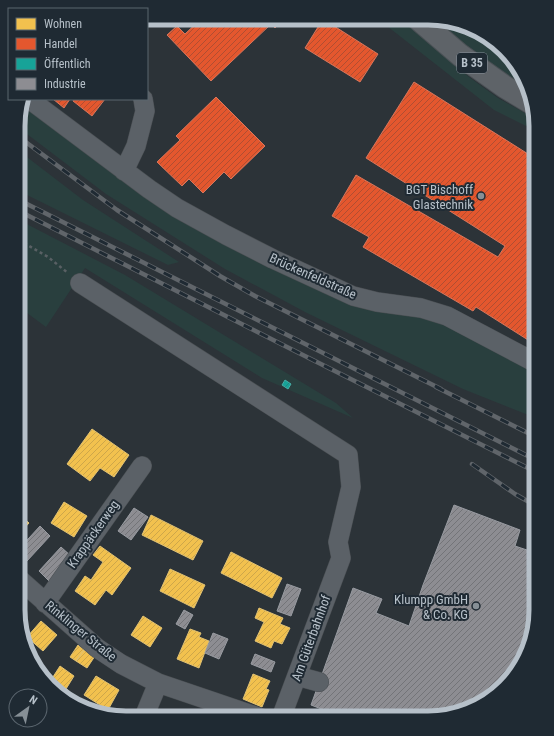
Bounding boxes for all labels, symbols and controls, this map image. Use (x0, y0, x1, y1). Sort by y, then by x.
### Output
legend (8, 8, 148, 100)
text: Wohnen (44, 17, 82, 31)
text: Handel (44, 37, 77, 51)
road number: B 35 (457, 53, 487, 73)
text: Öffentlich (44, 56, 91, 71)
text: Industrie (44, 77, 86, 91)
place label: BGT Bischoff Glastechnik (406, 182, 473, 212)
marker: BGT Bischoff Glastechnik (476, 191, 486, 201)
street label: Brückenfeldstraße (267, 250, 359, 302)
street label: Krappäckerweg (64, 497, 122, 571)
place label: Klumpp GmbH & Co. KG (394, 592, 468, 622)
street label: Am Güterbahnhof (289, 593, 333, 683)
street label: Rinklinger Straße (42, 598, 120, 664)
marker: Klumpp GmbH & Co. KG (471, 601, 481, 611)
north arrow (8, 688, 48, 728)
text: N (27, 693, 40, 707)

